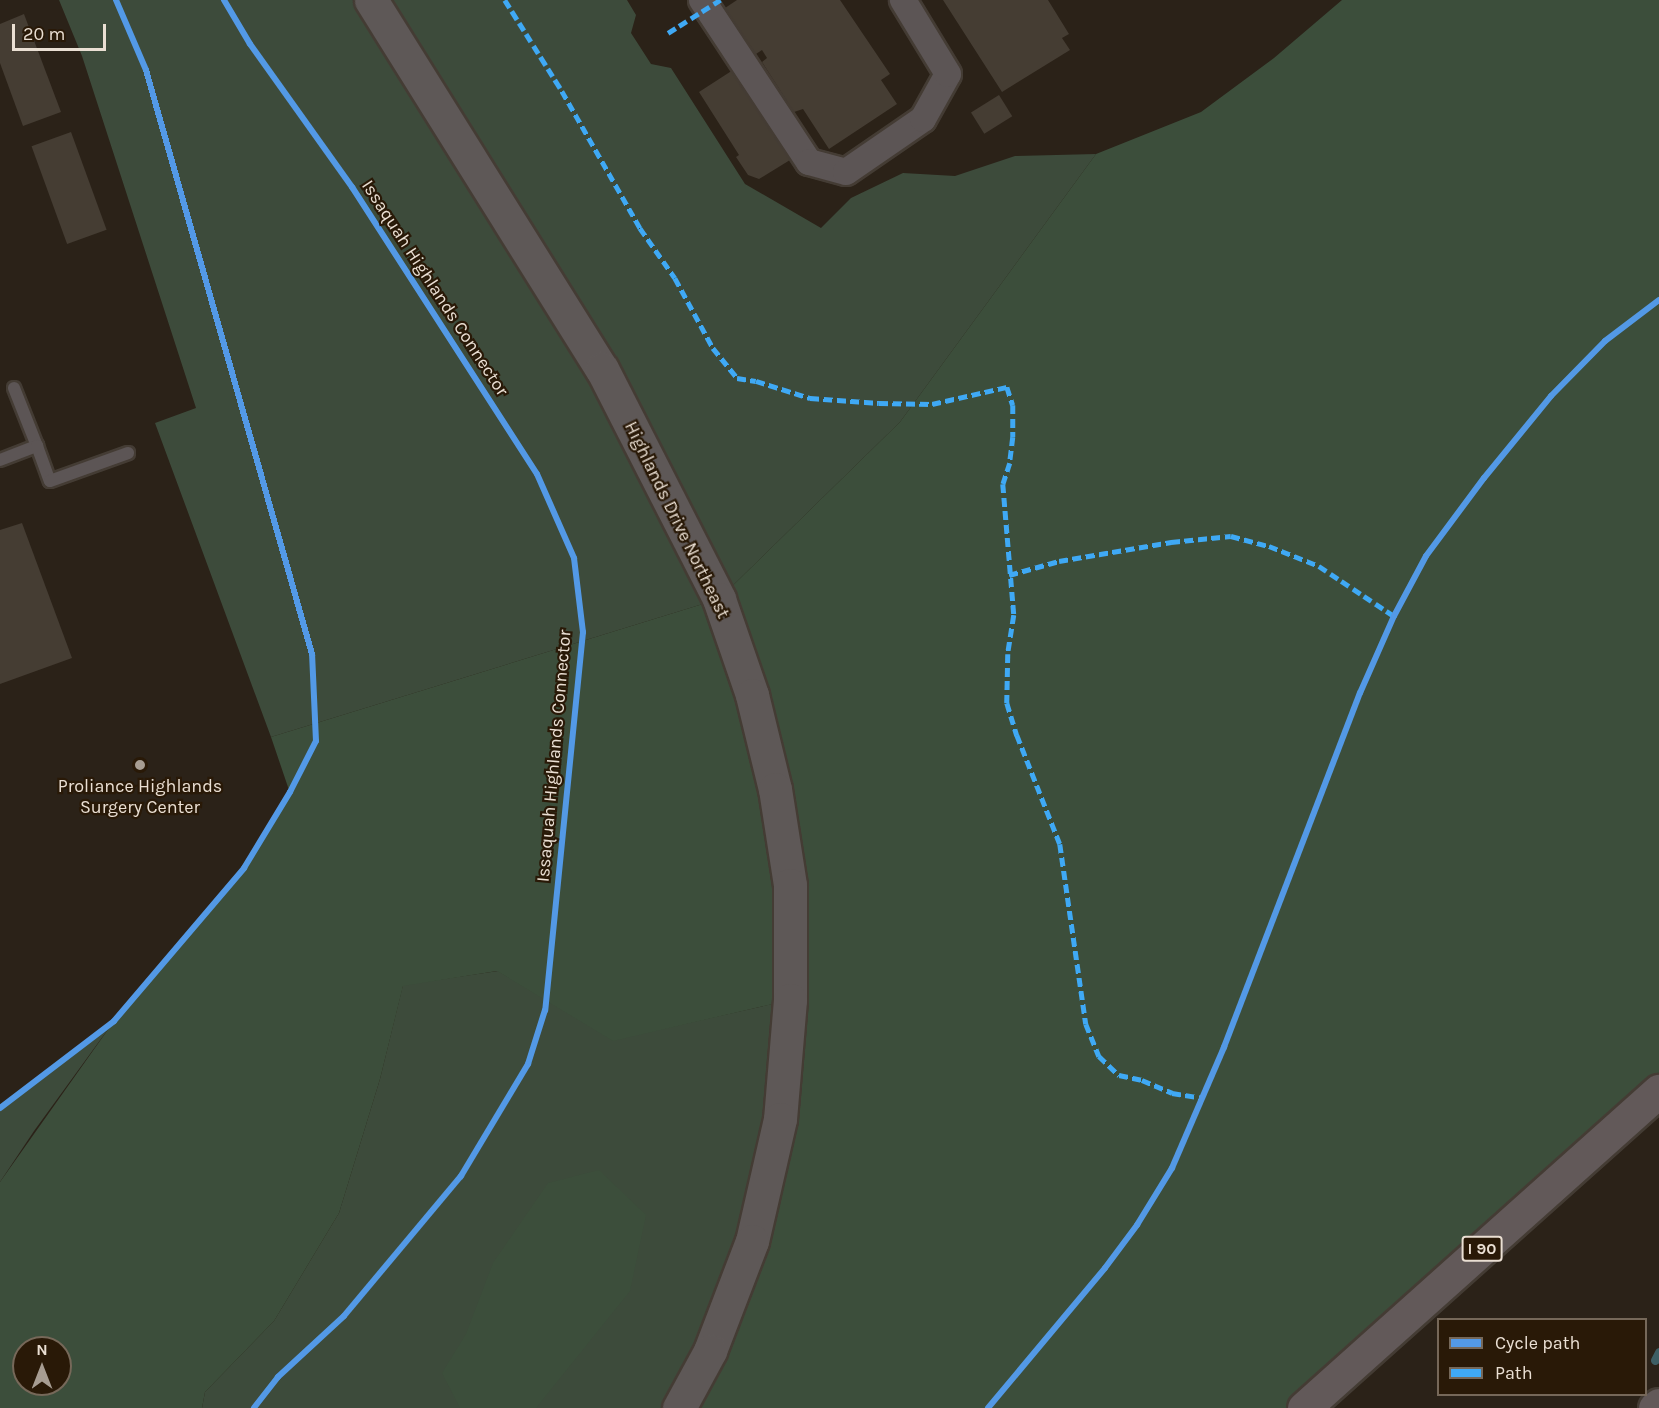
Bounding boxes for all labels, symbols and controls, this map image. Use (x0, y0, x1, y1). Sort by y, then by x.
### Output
scale bar (15, 12, 110, 50)
text: 20 m (23, 23, 65, 45)
street label: Issaquah Highlands Connector (357, 176, 513, 400)
street label: Highlands Drive Northeast (620, 418, 734, 622)
street label: Issaquah Highlands Connector (532, 629, 576, 883)
marker: Proliance Highlands Surgery Center (131, 756, 149, 774)
place label: Proliance Highlands Surgery Center (58, 776, 222, 818)
road number: I 90 (1461, 1236, 1503, 1262)
legend (1437, 1318, 1647, 1396)
text: Cycle path (1495, 1332, 1580, 1354)
north arrow (12, 1336, 72, 1396)
text: N (36, 1340, 48, 1359)
text: Path (1495, 1362, 1533, 1384)

